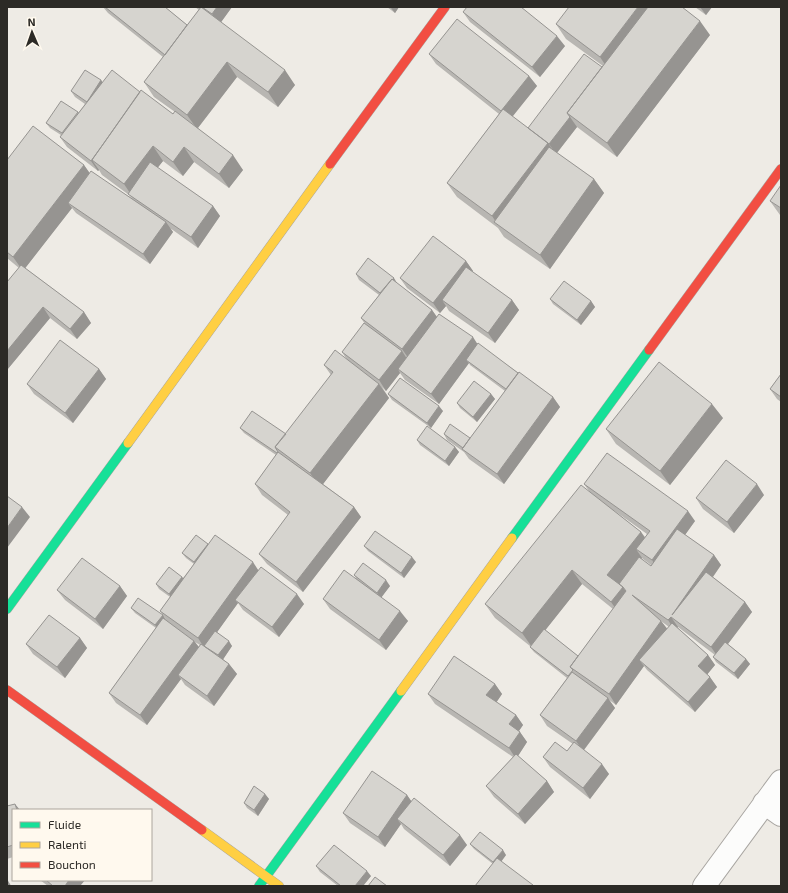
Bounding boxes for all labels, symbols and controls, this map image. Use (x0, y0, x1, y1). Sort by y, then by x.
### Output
north arrow (12, 12, 52, 52)
text: N (27, 15, 36, 28)
legend (12, 809, 152, 881)
text: Fluide (48, 817, 81, 831)
text: Ralenti (48, 837, 87, 851)
text: Bouchon (48, 857, 96, 871)

